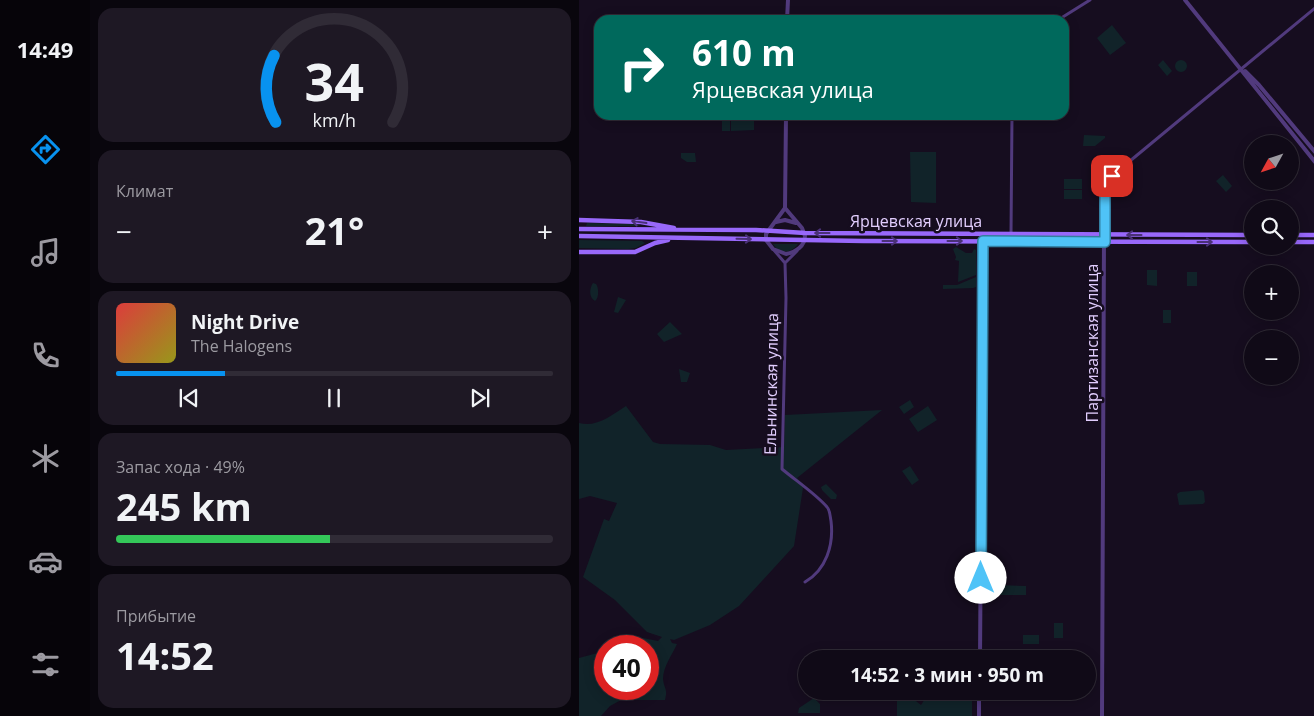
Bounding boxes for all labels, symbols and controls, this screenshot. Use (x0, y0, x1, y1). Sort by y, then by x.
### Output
text: 610 m (692, 29, 796, 76)
text: 14:49 (17, 34, 73, 64)
icon: right (609, 35, 674, 100)
text: 34 (305, 45, 364, 116)
text: Ярцевская улица (692, 74, 874, 104)
text: km/h (313, 108, 356, 132)
icon: directions (28, 132, 63, 167)
north arrow (1244, 135, 1299, 190)
map controls (1244, 135, 1299, 385)
pin (1091, 155, 1133, 197)
icon: arrive (1098, 162, 1126, 190)
text: Климат (116, 180, 173, 202)
button: search (1244, 200, 1299, 255)
text: 21° (305, 204, 364, 256)
street label: Ярцевская улица (850, 210, 982, 232)
text: − (116, 212, 132, 250)
text: + (537, 212, 553, 250)
one-way arrow (632, 217, 648, 227)
one-way arrow (815, 228, 831, 238)
one-way arrow (1126, 230, 1142, 240)
one-way arrow (735, 234, 751, 244)
icon: music (28, 235, 63, 270)
one-way arrow (881, 236, 897, 246)
one-way arrow (947, 236, 963, 246)
one-way arrow (1196, 237, 1212, 247)
street label: Партизанская улица (1081, 264, 1103, 422)
button: + (1244, 265, 1299, 320)
text: Night Drive (191, 309, 299, 335)
street label: Ельнинская улица (759, 313, 783, 455)
button: − (1244, 330, 1299, 385)
text: The Halogens (191, 335, 292, 357)
icon: phone (28, 338, 63, 373)
icon: previous (175, 384, 203, 412)
icon: pause (320, 384, 348, 412)
icon: next (466, 384, 494, 412)
icon: climate (28, 441, 63, 476)
text: Запас хода · 49% (116, 456, 245, 478)
text: 245 km (116, 480, 252, 532)
icon: car (28, 544, 63, 579)
position arrow (954, 551, 1006, 603)
text: Прибытие (116, 605, 196, 627)
text: 14:52 (116, 629, 214, 681)
speed limit sign: 40 (594, 635, 659, 700)
icon: filters (28, 647, 63, 682)
text: 14:52 · 3 мин · 950 m (850, 662, 1044, 688)

